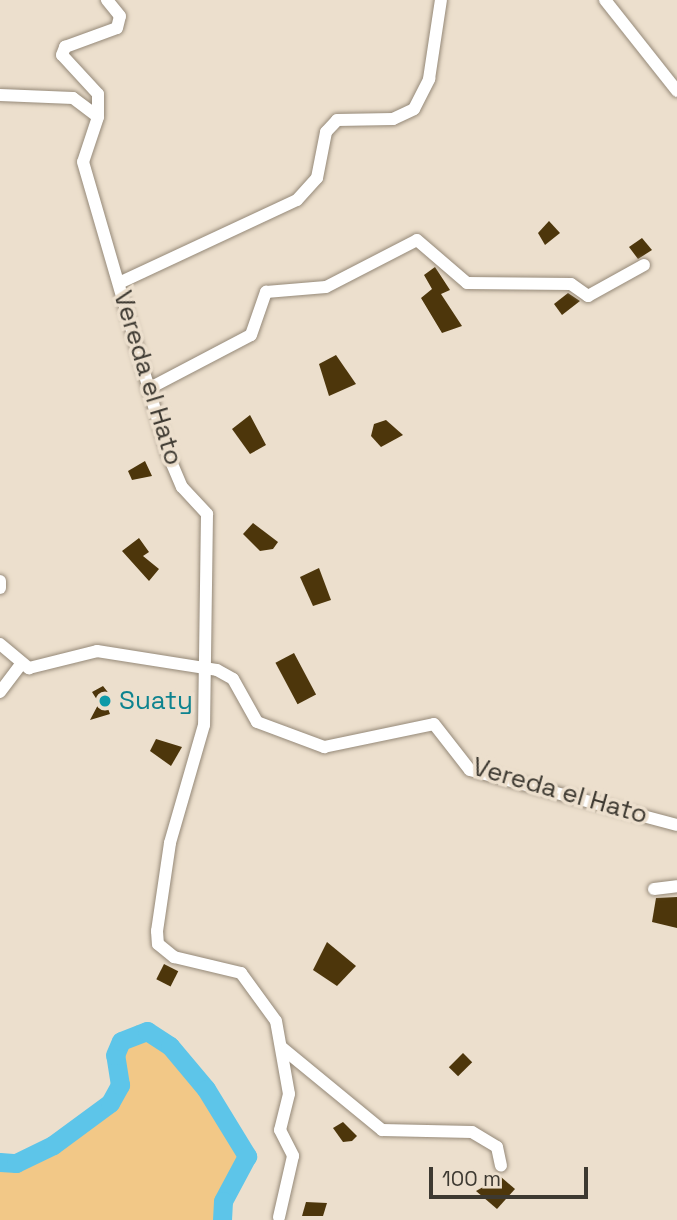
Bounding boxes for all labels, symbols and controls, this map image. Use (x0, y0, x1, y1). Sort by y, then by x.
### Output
street label: Vereda el Hato (107, 287, 189, 469)
place label: Suaty (119, 685, 193, 717)
marker: Suaty (97, 693, 113, 709)
street label: Vereda el Hato (469, 751, 651, 831)
scale bar (432, 1154, 591, 1198)
text: 100 m (442, 1165, 501, 1192)

